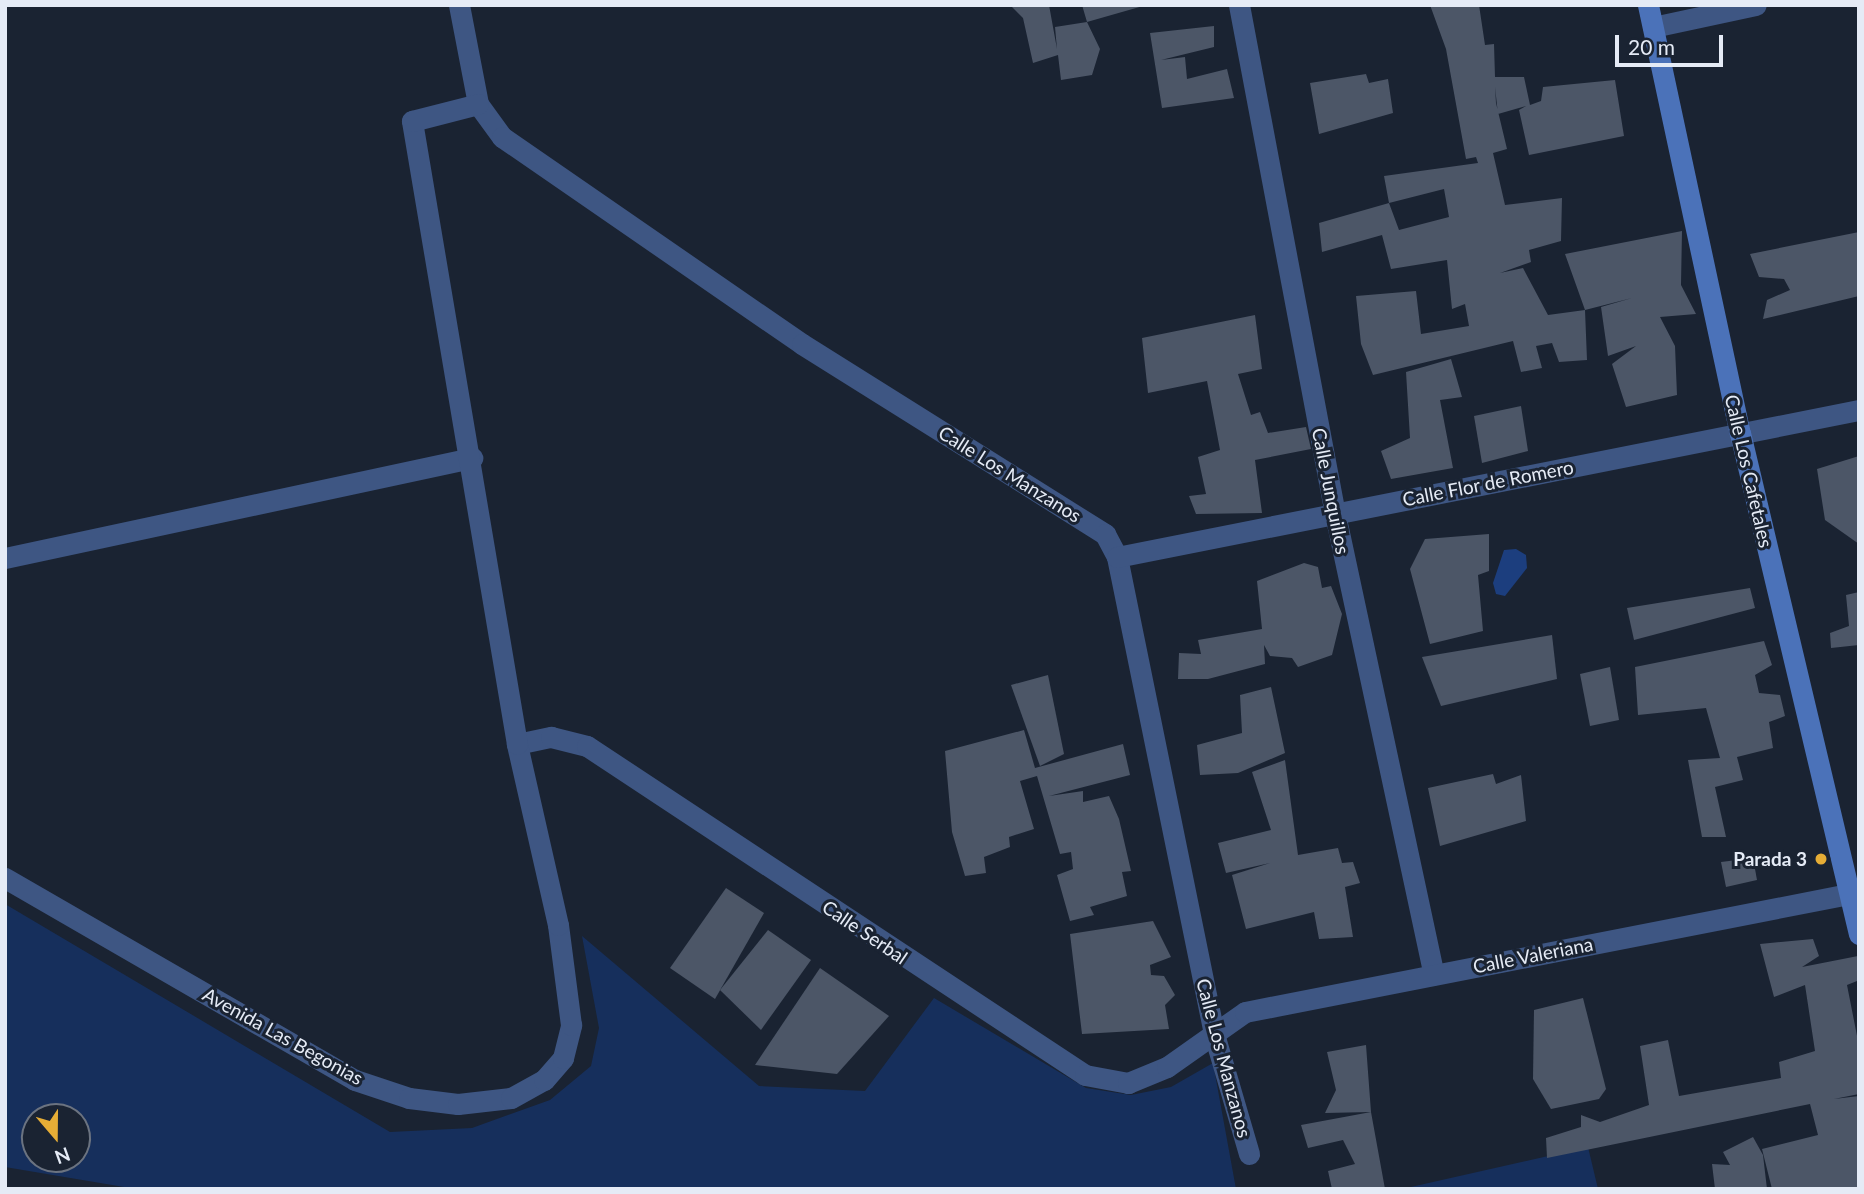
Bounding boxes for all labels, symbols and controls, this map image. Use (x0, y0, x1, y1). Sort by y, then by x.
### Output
scale bar (1619, 21, 1728, 65)
text: 20 m (1628, 34, 1675, 59)
street label: Calle Los Cafetales (1720, 392, 1778, 550)
street label: Calle Los Manzanos (934, 421, 1086, 527)
street label: Calle Junquillos (1308, 426, 1354, 556)
street label: Calle Flor de Romero (1400, 455, 1576, 511)
place label: Parada 3 (1733, 848, 1807, 870)
marker: Parada 3 (1813, 851, 1829, 867)
street label: Calle Serbal (818, 895, 912, 969)
street label: Calle Valeriana (1471, 932, 1595, 978)
street label: Calle Los Manzanos (1192, 976, 1256, 1140)
street label: Avenida Las Begonias (199, 982, 367, 1090)
north arrow (21, 1103, 91, 1173)
text: N (52, 1143, 73, 1170)

